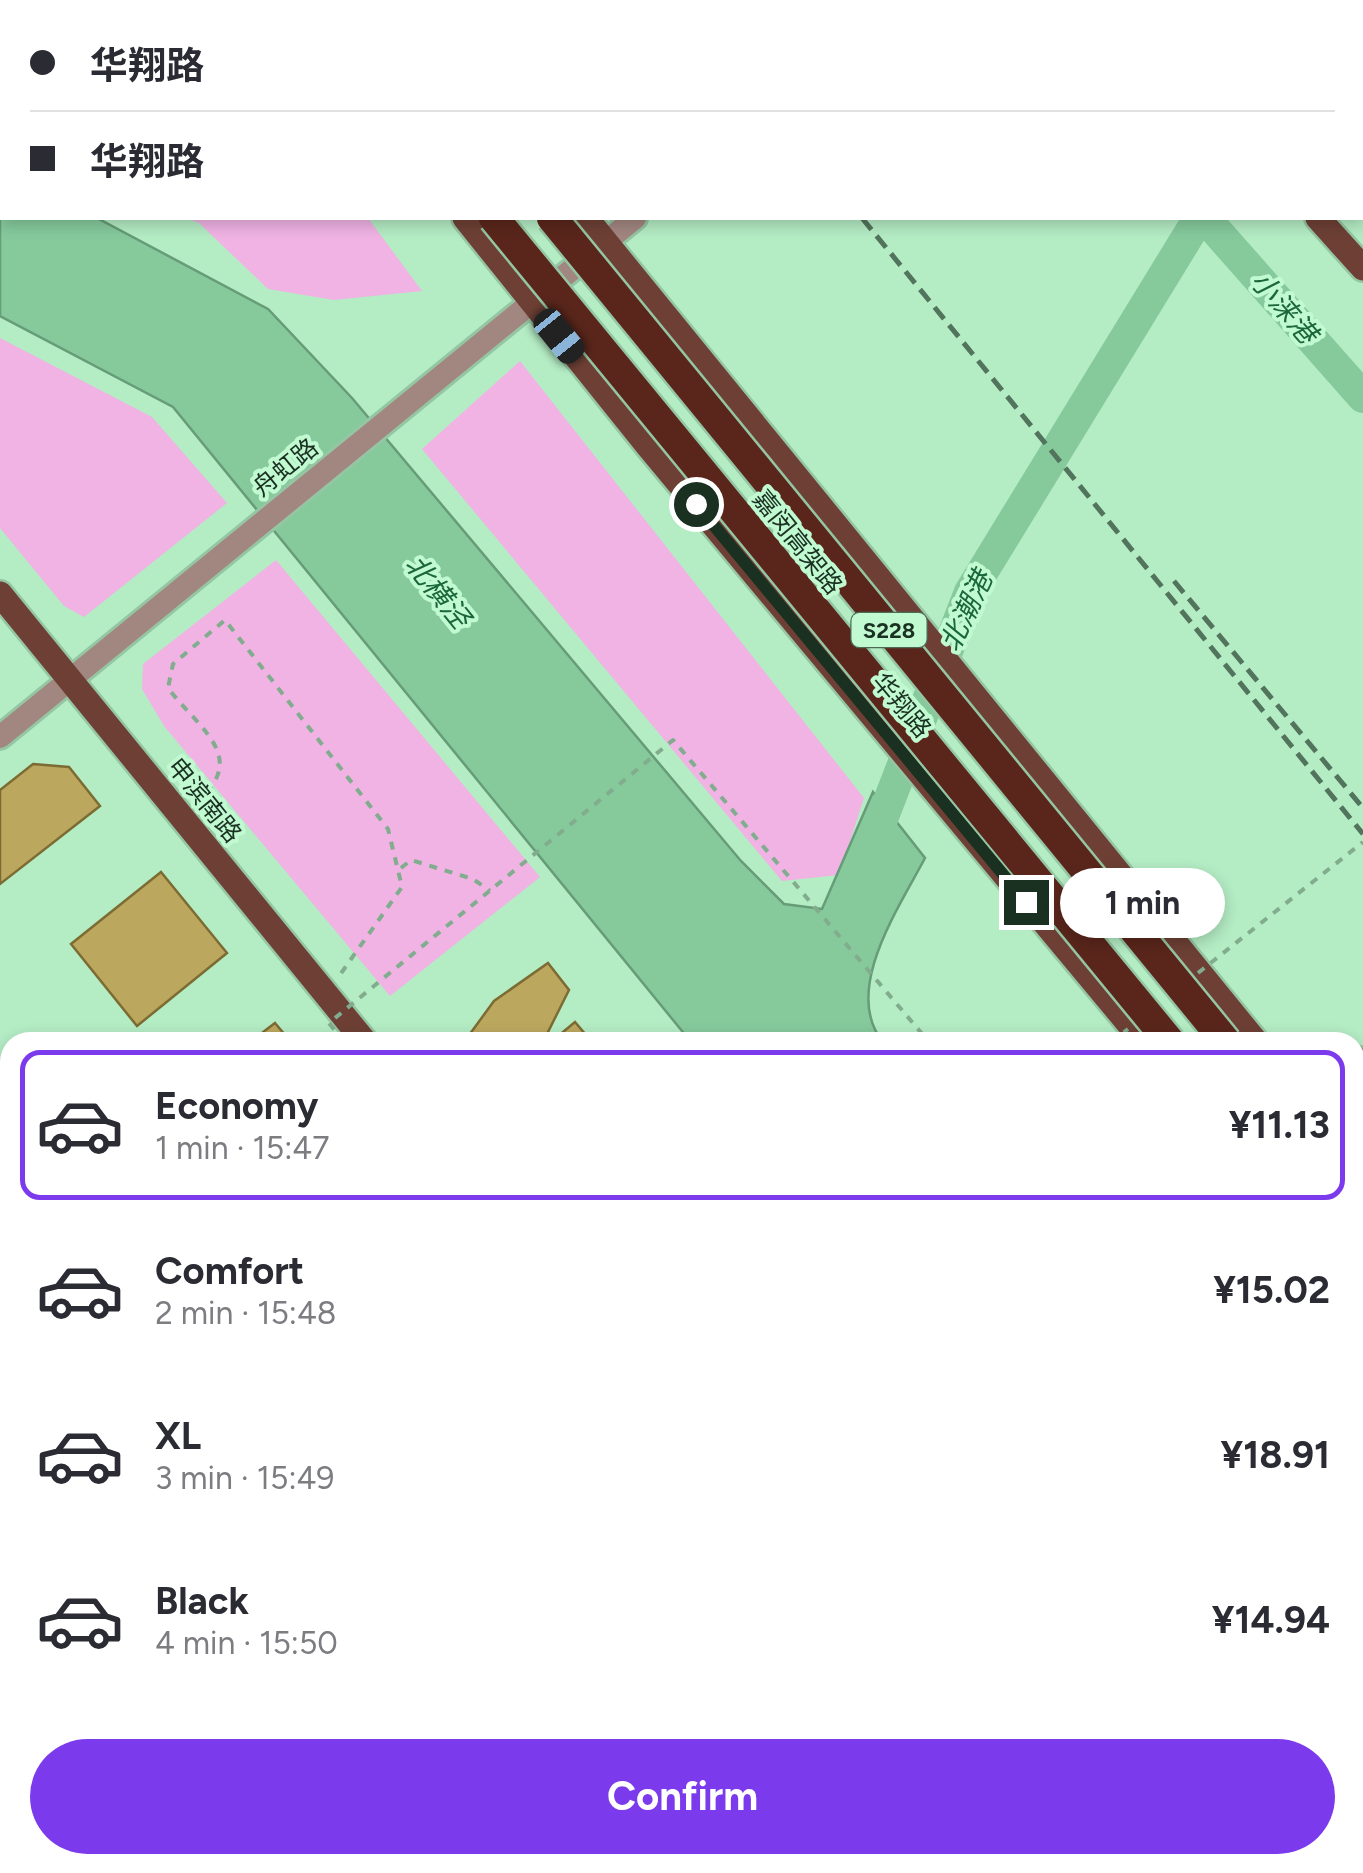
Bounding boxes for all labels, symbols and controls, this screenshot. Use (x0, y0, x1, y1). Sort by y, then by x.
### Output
text: 华翔路 (90, 43, 204, 89)
text: 华翔路 (90, 139, 204, 185)
water label: 小涞港 (1244, 264, 1327, 353)
car (528, 303, 590, 369)
street label: 舟虹路 (246, 432, 324, 502)
route start (674, 482, 719, 527)
street label: 嘉闵高架路 (747, 484, 849, 600)
water label: 北横泾 (398, 548, 480, 637)
water label: 北潮港 (933, 562, 1001, 656)
road number: S228 (852, 613, 926, 647)
street label: 华翔路 (866, 667, 938, 743)
street label: 申滨南路 (162, 752, 248, 848)
callout: 1 min (1061, 867, 1226, 937)
route end (1004, 880, 1049, 925)
text: 1 min (1105, 884, 1180, 922)
icon: car (35, 1080, 125, 1170)
text: Economy (155, 1083, 318, 1129)
text: ¥11.13 (1229, 1102, 1330, 1148)
text: 1 min · 15:47 (155, 1129, 329, 1167)
icon: car (35, 1245, 125, 1335)
text: Comfort (155, 1248, 304, 1294)
text: ¥15.02 (1213, 1267, 1330, 1313)
text: 2 min · 15:48 (155, 1294, 336, 1332)
icon: car (35, 1410, 125, 1500)
text: XL (155, 1413, 201, 1459)
text: ¥18.91 (1221, 1432, 1330, 1478)
text: 3 min · 15:49 (155, 1459, 334, 1497)
icon: car (35, 1575, 125, 1665)
text: Black (155, 1578, 249, 1624)
text: ¥14.94 (1212, 1597, 1330, 1643)
text: 4 min · 15:50 (155, 1624, 338, 1662)
button: Confirm (30, 1739, 1335, 1854)

